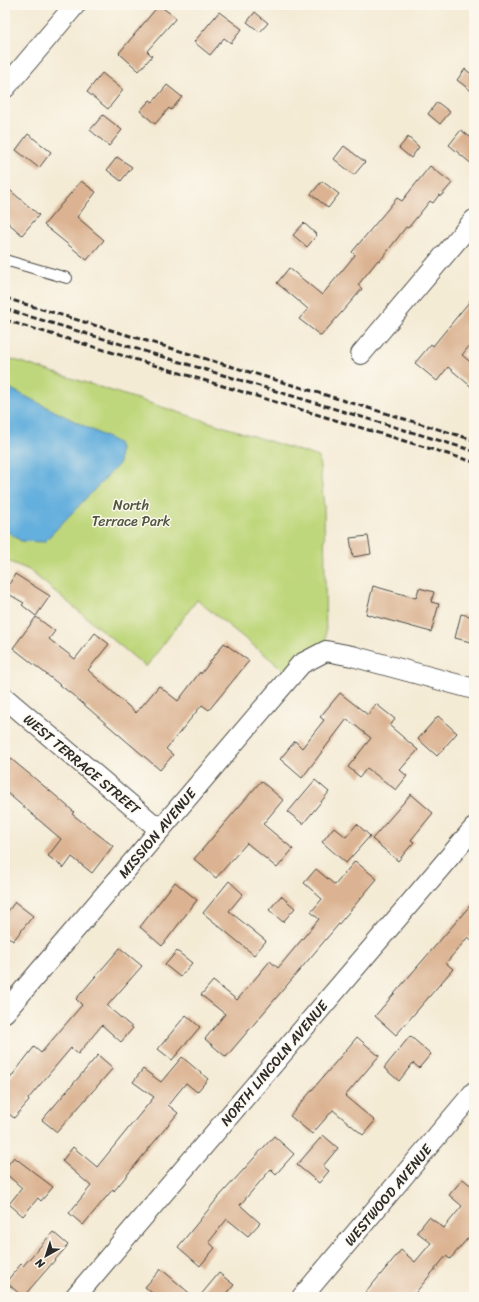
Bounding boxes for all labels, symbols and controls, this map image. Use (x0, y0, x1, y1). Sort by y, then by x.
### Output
park label: North Terrace Park (92, 493, 171, 534)
street label: WEST TERRACE STREET (17, 708, 147, 822)
street label: MISSION AVENUE (112, 782, 204, 884)
street label: NORTH LINCOLN AVENUE (214, 994, 335, 1132)
street label: WESTWOOD AVENUE (338, 1138, 440, 1252)
north arrow (26, 1236, 66, 1276)
text: N (31, 1253, 50, 1274)

